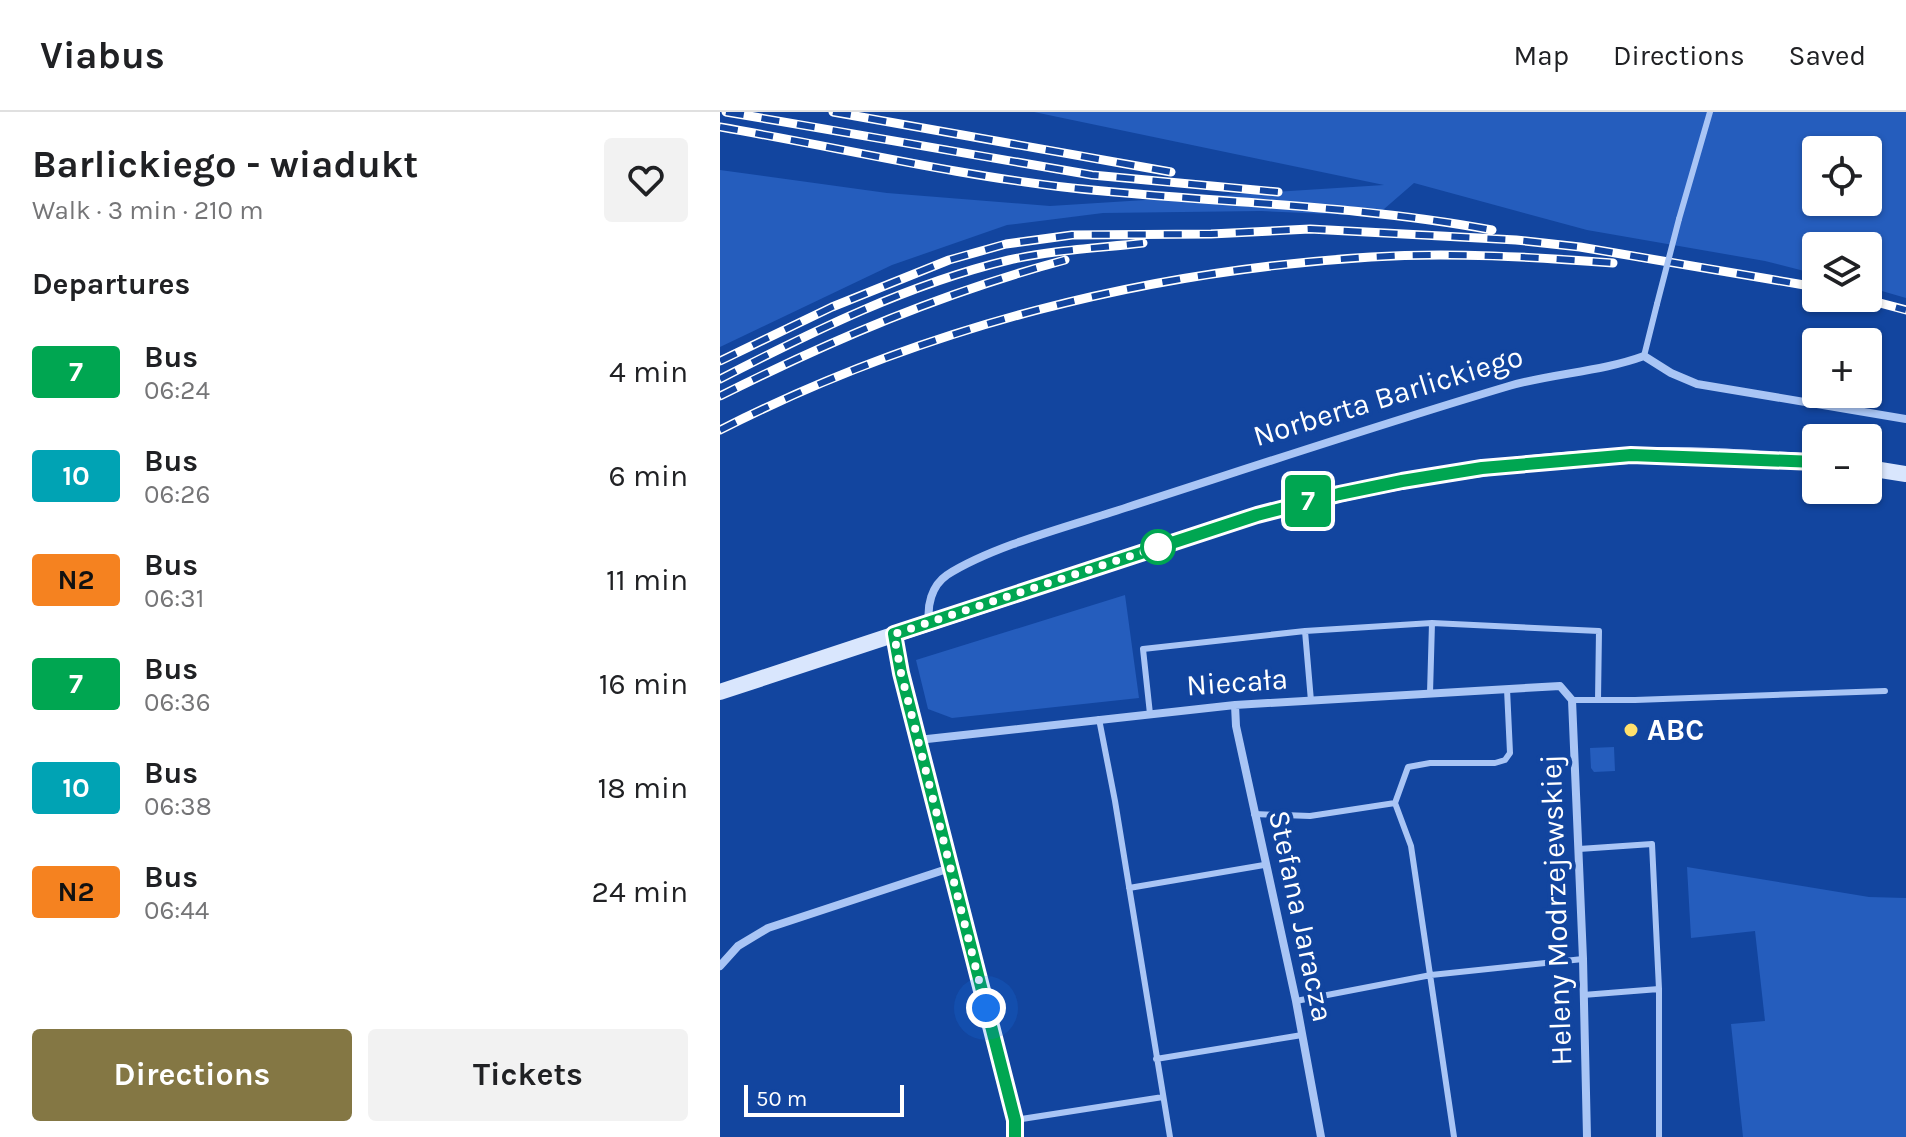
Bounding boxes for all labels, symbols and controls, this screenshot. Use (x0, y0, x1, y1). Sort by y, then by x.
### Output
text: Viabus (40, 33, 165, 78)
text: Map (1514, 39, 1569, 72)
text: Directions (1613, 39, 1745, 72)
text: Saved (1789, 39, 1866, 72)
map controls (1802, 136, 1882, 504)
button: locate (1802, 136, 1882, 216)
button: heart (604, 138, 688, 222)
text: Barlickiego - wiadukt (32, 142, 418, 187)
text: Walk · 3 min · 210 m (32, 195, 264, 226)
button: layers (1802, 232, 1882, 312)
text: Departures (32, 266, 190, 302)
button: + (1802, 328, 1882, 408)
street label: Norberta Barlickiego (1249, 338, 1527, 454)
text: Bus (144, 339, 198, 375)
text: 4 min (609, 354, 688, 390)
text: 7 (69, 355, 83, 388)
text: 06:24 (144, 375, 210, 406)
button: − (1802, 424, 1882, 504)
text: Bus (144, 443, 198, 479)
text: 6 min (609, 458, 688, 494)
text: 10 (62, 459, 90, 492)
line badge: 7 (1282, 475, 1334, 527)
text: 06:26 (144, 479, 210, 510)
text: 7 (1301, 484, 1315, 517)
unlabelled marker (1141, 530, 1175, 564)
text: Bus (144, 547, 198, 583)
text: 11 min (606, 562, 688, 598)
text: N2 (57, 563, 95, 596)
text: 06:31 (144, 583, 204, 614)
text: Bus (144, 651, 198, 687)
street label: Niecała (1185, 660, 1289, 704)
text: 16 min (599, 666, 688, 702)
text: 7 (69, 667, 83, 700)
text: 06:36 (144, 687, 211, 718)
place label: ABC (1647, 712, 1704, 748)
marker: ABC (1622, 721, 1640, 739)
street label: Heleny Modrzejewskiej (1533, 754, 1579, 1066)
text: Bus (144, 755, 198, 791)
text: 18 min (597, 770, 688, 806)
text: 10 (62, 771, 90, 804)
text: 06:38 (144, 791, 212, 822)
street label: Stefana Jaracza (1261, 807, 1341, 1025)
text: Bus (144, 859, 198, 895)
text: 24 min (592, 874, 688, 910)
text: N2 (57, 875, 95, 908)
text: 06:44 (144, 895, 209, 926)
your location (966, 988, 1006, 1028)
button: Directions (32, 1029, 352, 1121)
button: Tickets (368, 1029, 688, 1121)
scale bar (744, 1081, 904, 1117)
text: 50 m (756, 1086, 807, 1112)

